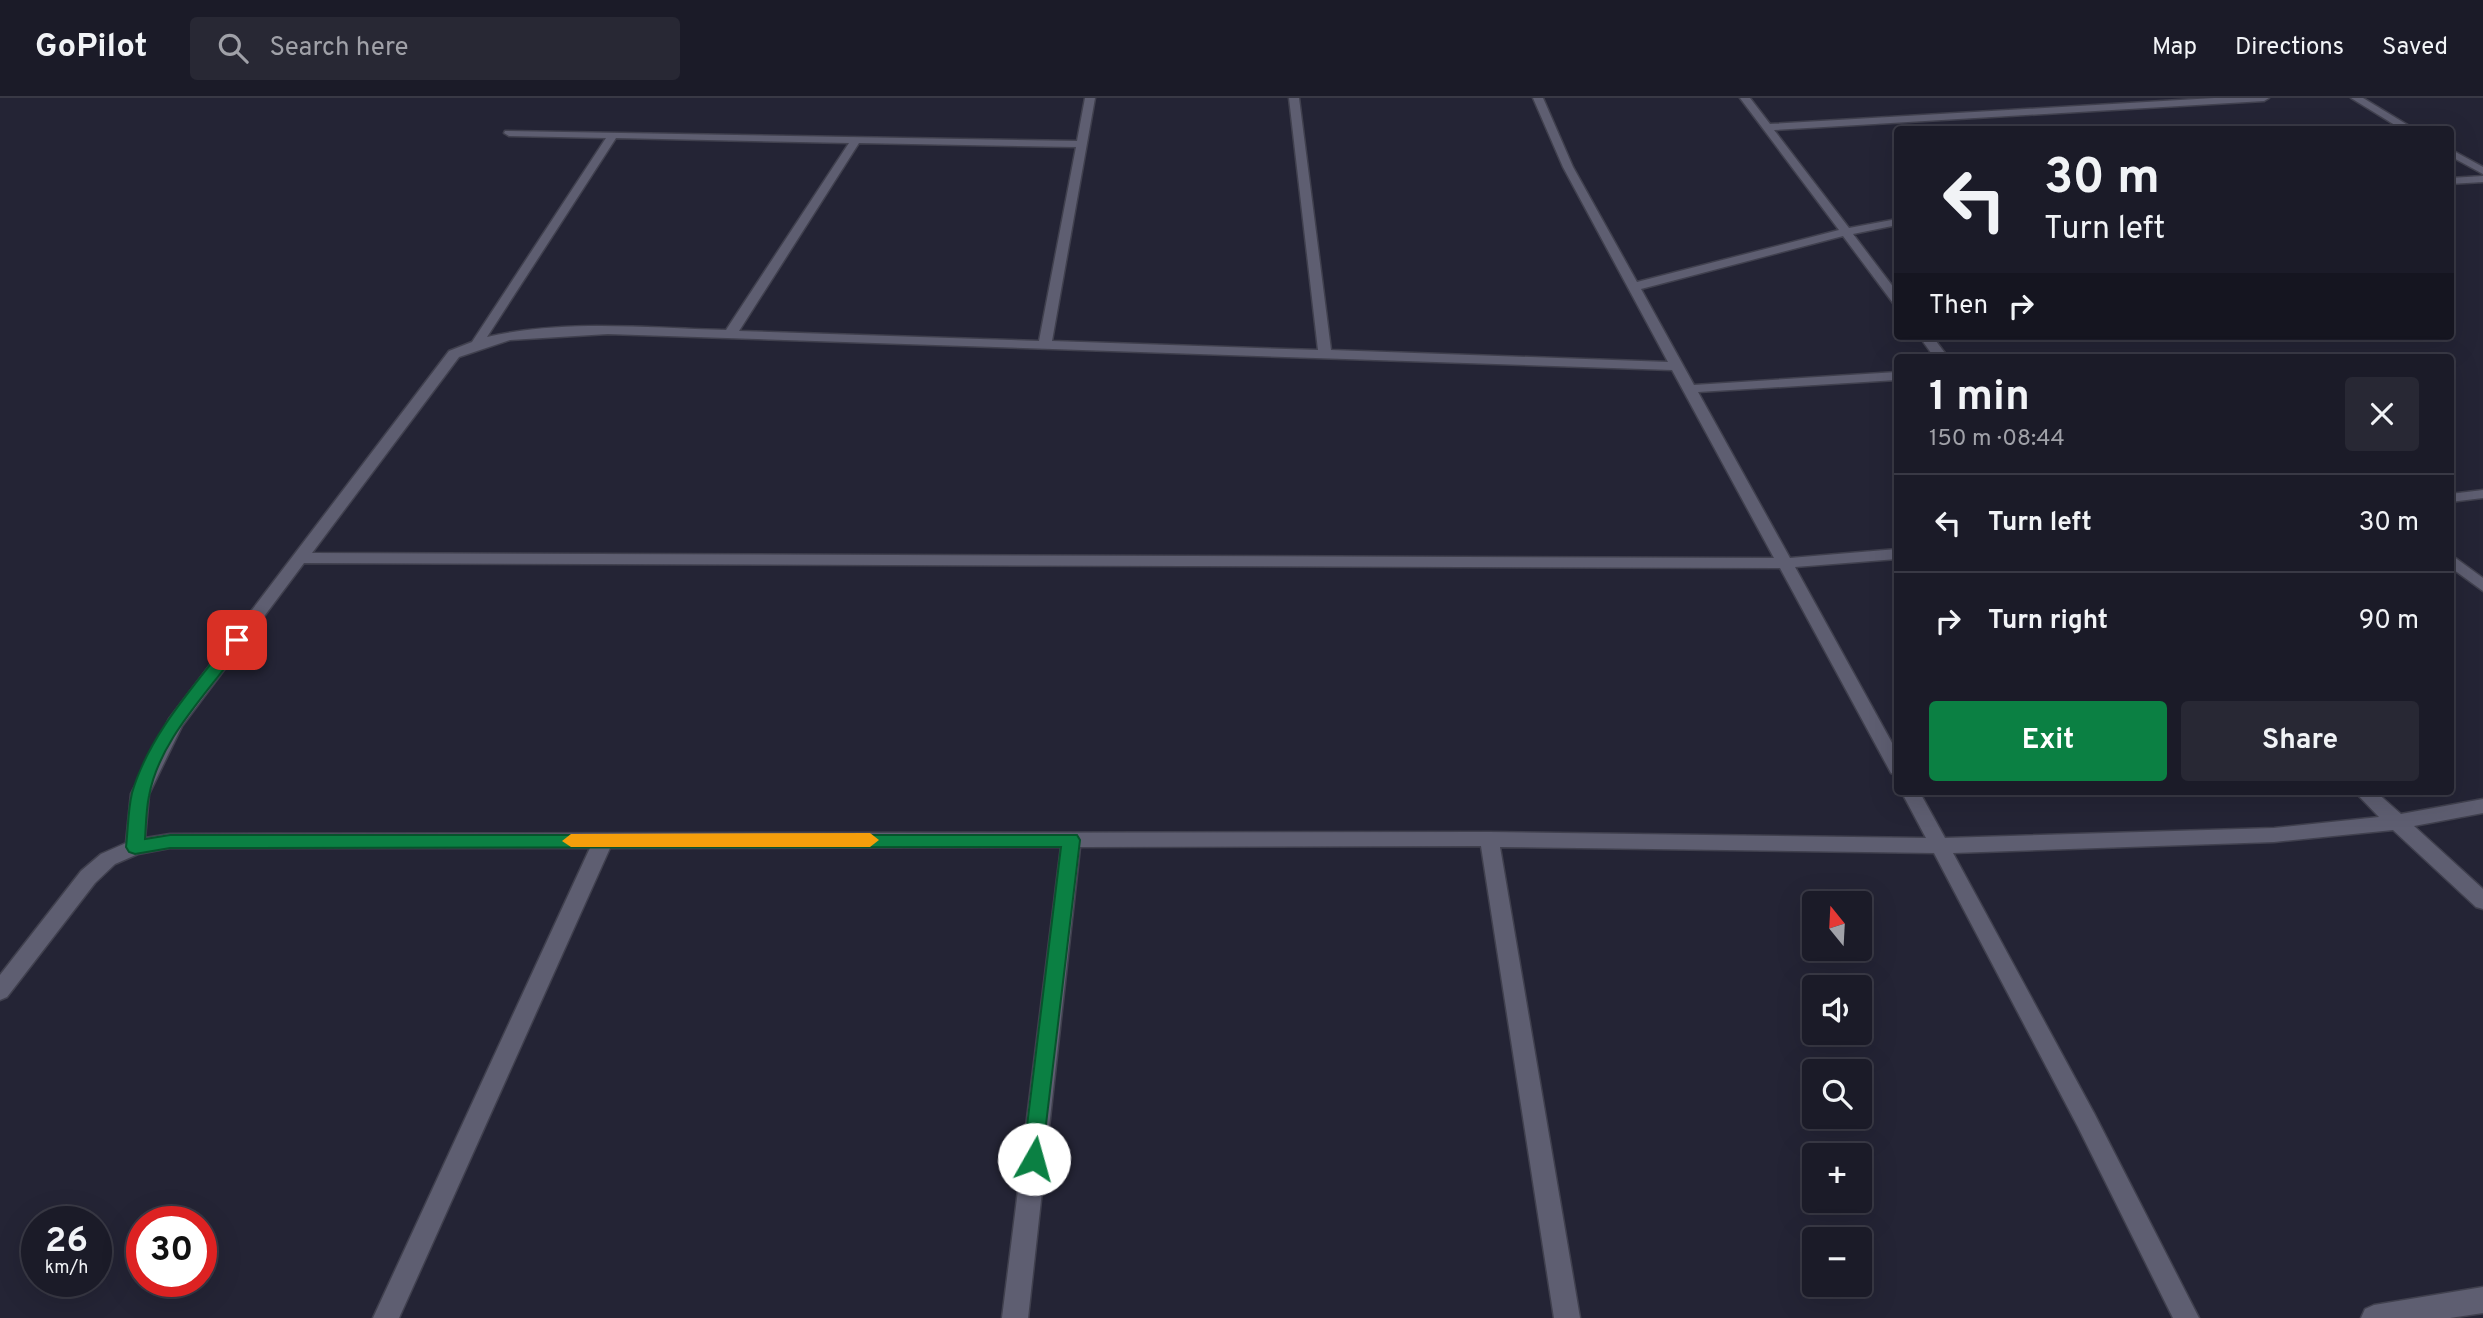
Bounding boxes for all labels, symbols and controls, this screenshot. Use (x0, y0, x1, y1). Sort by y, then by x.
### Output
search box (190, 17, 680, 80)
text: GoPilot (35, 27, 148, 69)
icon: search (214, 29, 252, 67)
text: Search here (270, 32, 408, 65)
text: Map (2152, 33, 2197, 63)
text: Directions (2235, 33, 2344, 63)
text: Saved (2382, 33, 2448, 63)
text: 30 m (2044, 149, 2160, 211)
icon: left (1929, 154, 2020, 245)
text: Turn left (2044, 210, 2165, 250)
icon: right (2002, 287, 2040, 325)
text: Then (1929, 290, 1988, 323)
text: 1 min (1929, 372, 2030, 425)
button: close (2345, 377, 2419, 451)
text: 150 m · 08:44 (1929, 425, 2065, 454)
icon: left (1929, 504, 1967, 542)
text: Turn left (1988, 507, 2092, 540)
text: 30 m (2359, 507, 2419, 540)
icon: right (1929, 602, 1967, 640)
text: Turn right (1988, 605, 2108, 638)
text: 90 m (2359, 605, 2419, 638)
pin (207, 610, 267, 670)
icon: arrive (218, 621, 256, 659)
button: Exit (1929, 701, 2167, 781)
button: Share (2181, 701, 2419, 781)
north arrow (1802, 891, 1872, 961)
map controls (1802, 891, 1872, 1297)
button: sound (1802, 975, 1872, 1045)
button: search (1802, 1059, 1872, 1129)
position arrow (997, 1122, 1071, 1196)
button: + (1802, 1143, 1872, 1213)
speed limit sign: 30 (126, 1206, 217, 1297)
text: 26 (45, 1220, 88, 1264)
button: − (1802, 1227, 1872, 1297)
text: km/h (45, 1257, 88, 1280)

